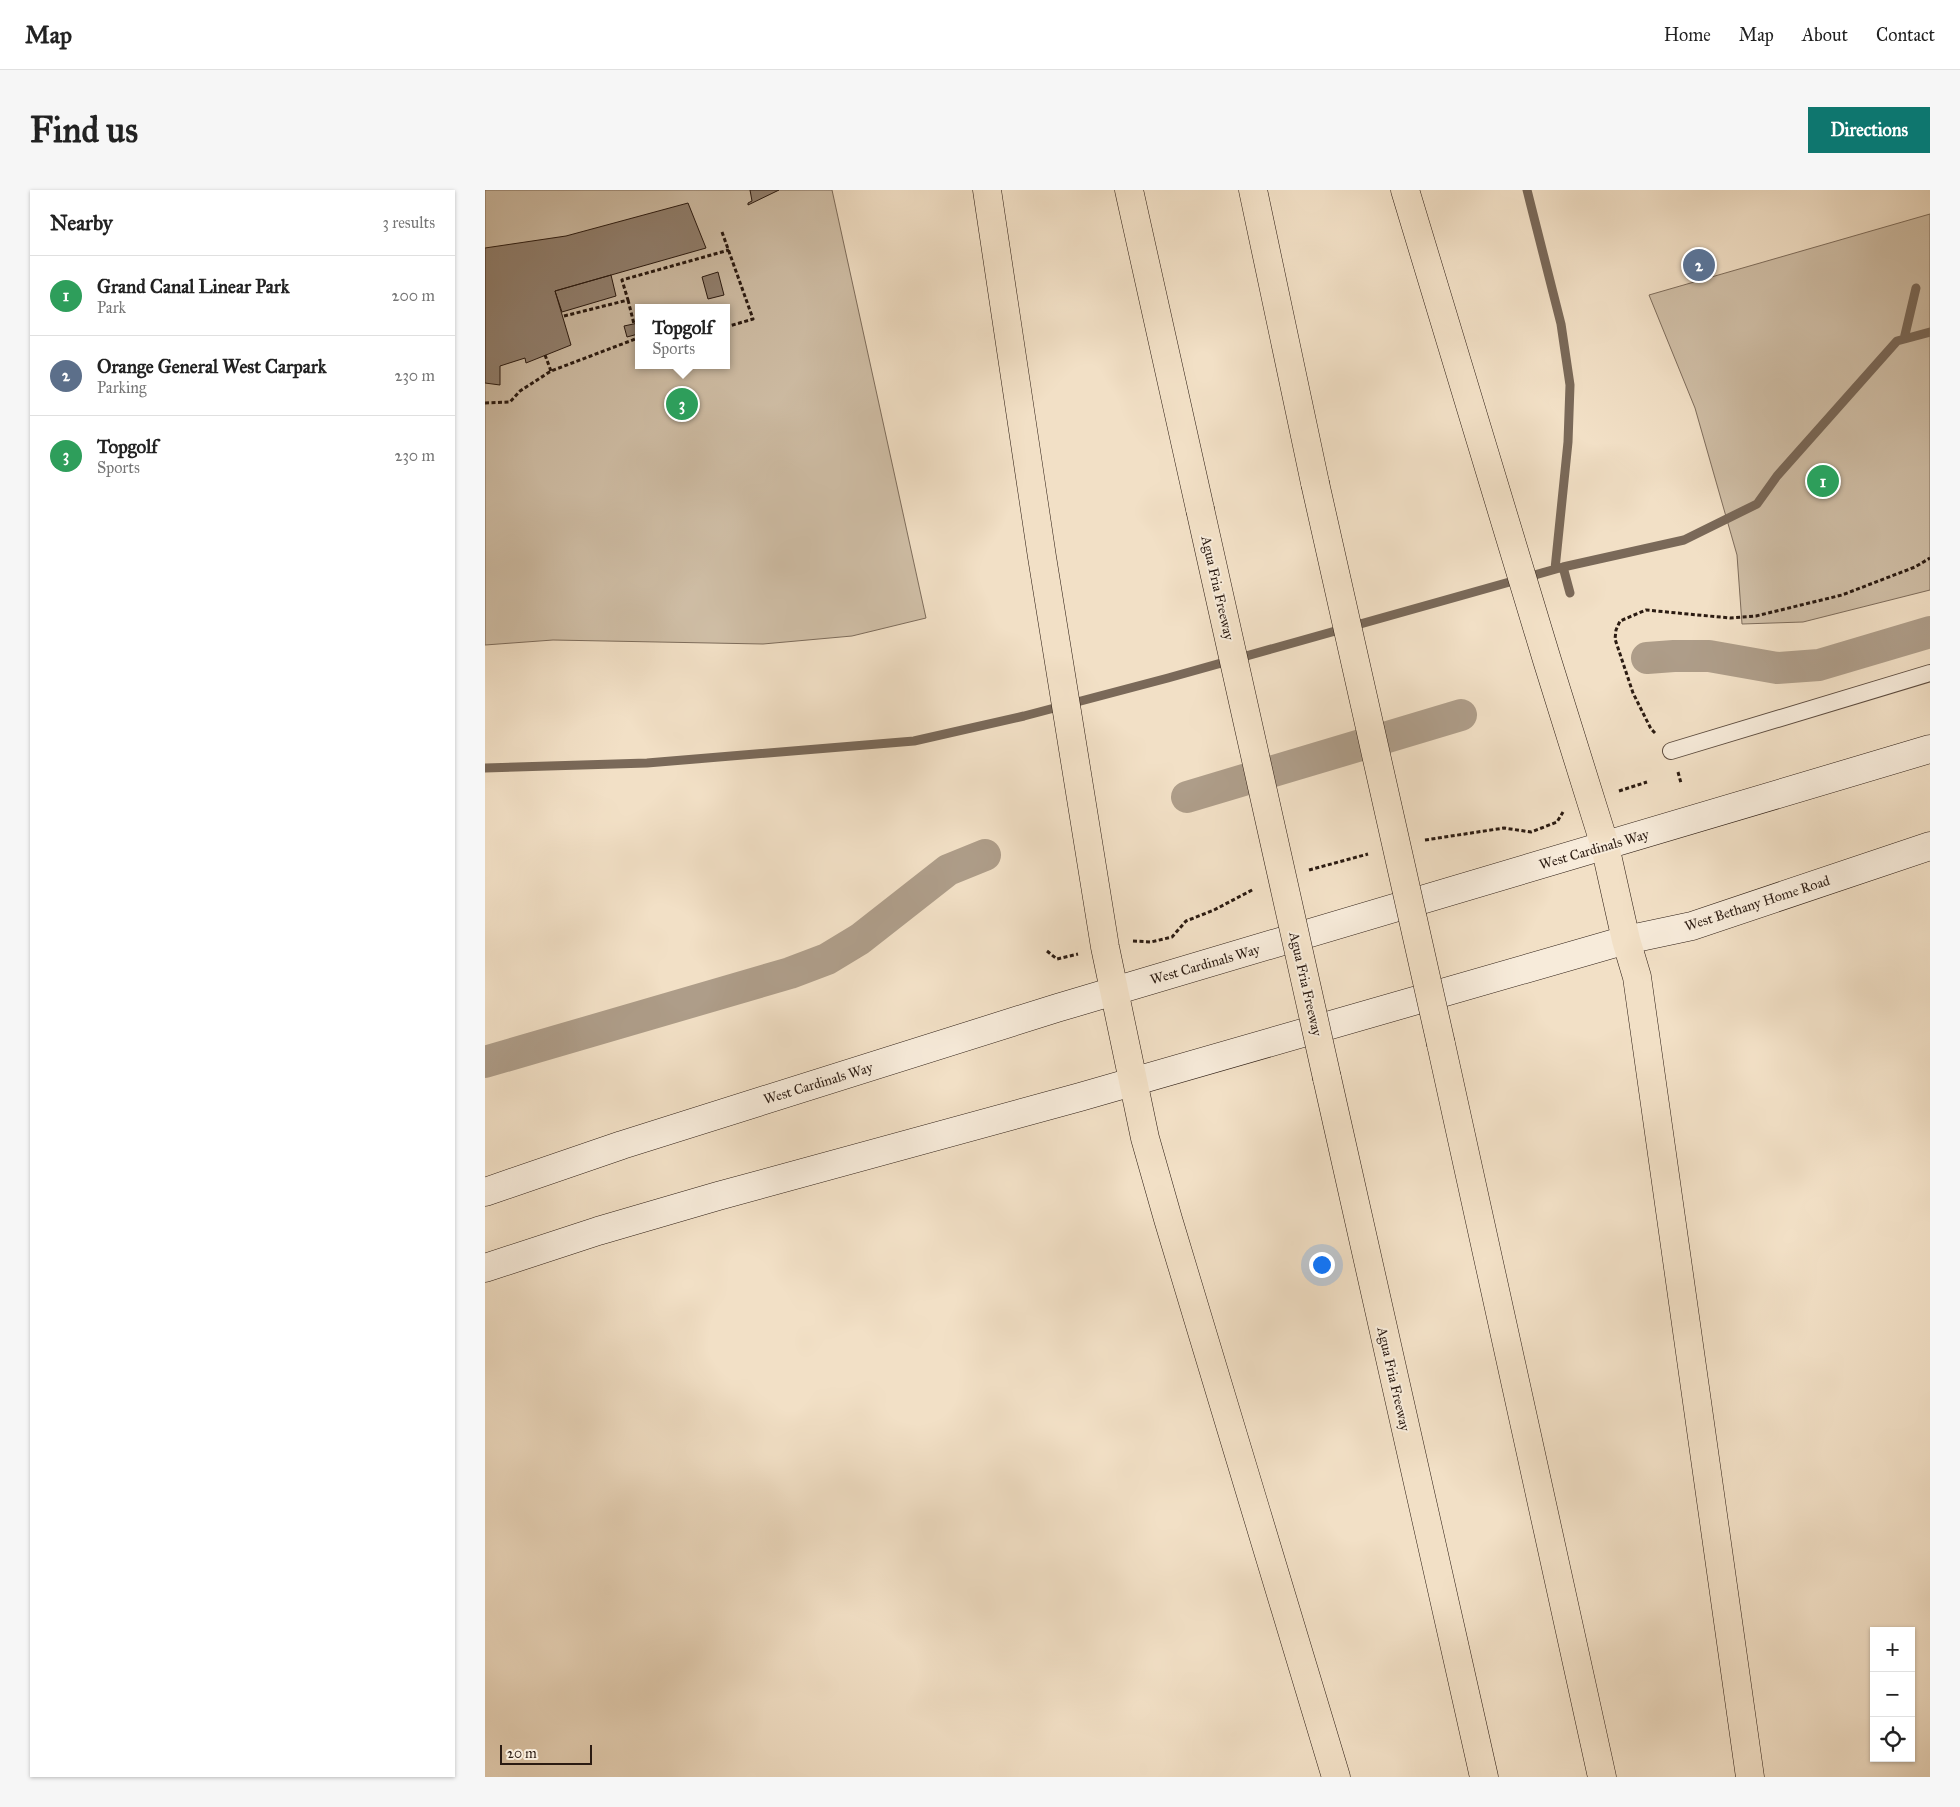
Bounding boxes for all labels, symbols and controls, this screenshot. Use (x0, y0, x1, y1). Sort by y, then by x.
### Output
text: Map (25, 20, 72, 50)
text: Home (1664, 24, 1711, 46)
text: Map (1739, 24, 1774, 46)
text: About (1802, 24, 1848, 46)
text: Contact (1876, 24, 1935, 46)
button: Directions (1808, 107, 1930, 153)
text: Find us (30, 109, 138, 152)
text: Nearby (50, 210, 113, 236)
text: 3 results (382, 213, 435, 232)
pin: 2 (1683, 246, 1715, 284)
text: Grand Canal Linear Park (97, 275, 290, 298)
text: 1 (63, 286, 69, 305)
text: 200 m (392, 286, 435, 305)
text: Park (97, 298, 126, 317)
popup (635, 304, 730, 369)
text: Topgolf (652, 316, 713, 339)
text: Sports (652, 339, 695, 358)
text: Orange General West Carpark (97, 355, 327, 378)
text: 2 (62, 366, 70, 385)
text: 230 m (395, 366, 435, 385)
text: Parking (97, 378, 146, 397)
pin: 3 (666, 385, 698, 423)
text: Topgolf (97, 435, 158, 458)
text: 3 (63, 446, 69, 465)
text: 230 m (395, 446, 435, 465)
text: Sports (97, 458, 140, 477)
pin: 1 (1807, 462, 1839, 500)
street label: Agua Fria Freeway (1197, 533, 1238, 642)
street label: West Cardinals Way (1537, 826, 1651, 873)
street label: West Bethany Home Road (1682, 872, 1832, 935)
street label: Agua Fria Freeway (1285, 929, 1326, 1038)
street label: West Cardinals Way (1148, 941, 1262, 988)
street label: West Cardinals Way (761, 1059, 875, 1108)
your location (1309, 1252, 1335, 1278)
street label: Agua Fria Freeway (1373, 1324, 1414, 1433)
map controls (1870, 1627, 1915, 1762)
button: + (1870, 1627, 1915, 1672)
button: − (1870, 1672, 1915, 1717)
button: locate (1870, 1717, 1915, 1762)
scale bar (500, 1742, 593, 1765)
text: 20 m (507, 1745, 537, 1762)

